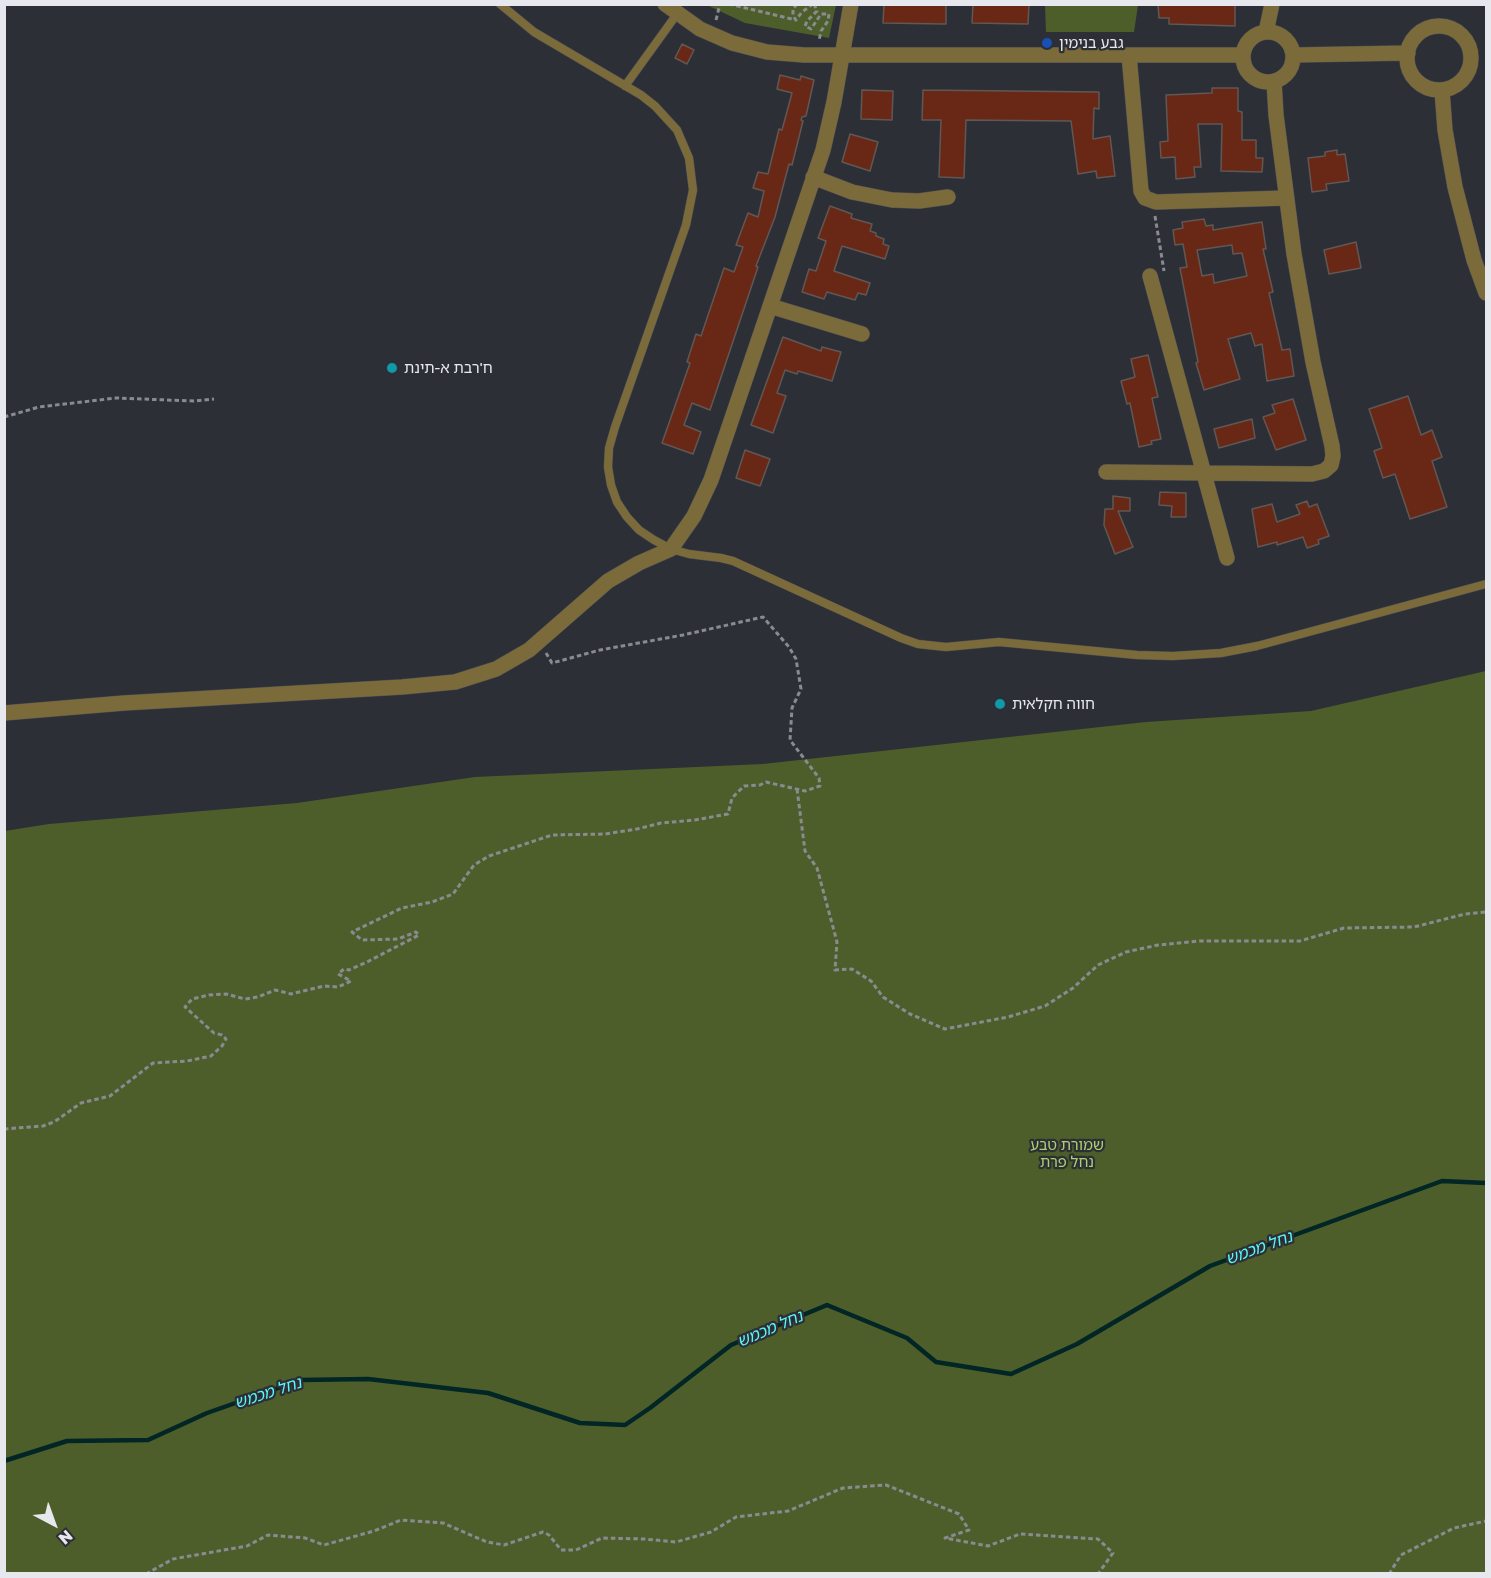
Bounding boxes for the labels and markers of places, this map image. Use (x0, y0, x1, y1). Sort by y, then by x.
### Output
place label: גבע בנימין (1059, 34, 1124, 52)
marker: גבע בנימין (1040, 36, 1054, 50)
place label: ח'רבת א-תינת (404, 359, 493, 377)
marker: ח'רבת א-תינת (385, 361, 399, 375)
place label: חווה חקלאית (1012, 695, 1095, 713)
marker: חווה חקלאית (993, 697, 1007, 711)

